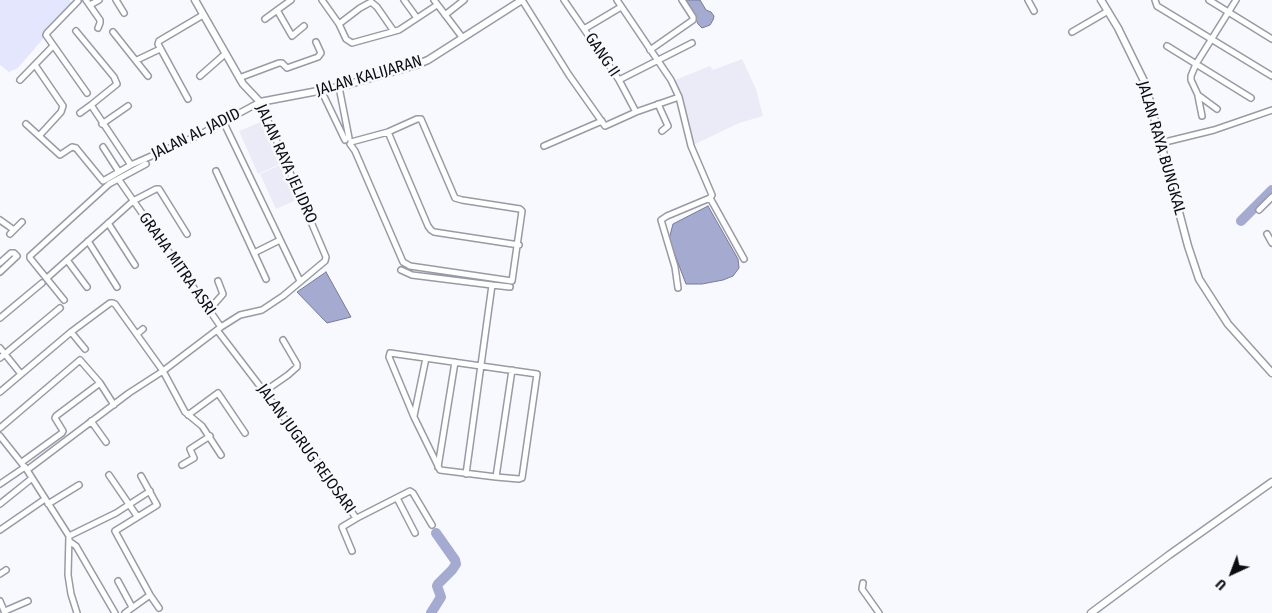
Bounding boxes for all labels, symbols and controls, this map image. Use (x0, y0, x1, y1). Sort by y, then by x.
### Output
street label: GANG II (580, 29, 624, 81)
street label: JALAN KALIJARAN (314, 52, 424, 100)
street label: JALAN RAYA BUNGKAL (1133, 79, 1189, 217)
street label: JALAN RAYA JELIDRO (251, 101, 321, 227)
street label: JALAN AL JADID (148, 104, 244, 164)
street label: GRAHA MITRA ASRI (134, 209, 220, 319)
street label: JALAN JUGRUG REJOSARI (253, 381, 359, 517)
north arrow (1207, 548, 1257, 598)
text: U (1213, 575, 1230, 593)

